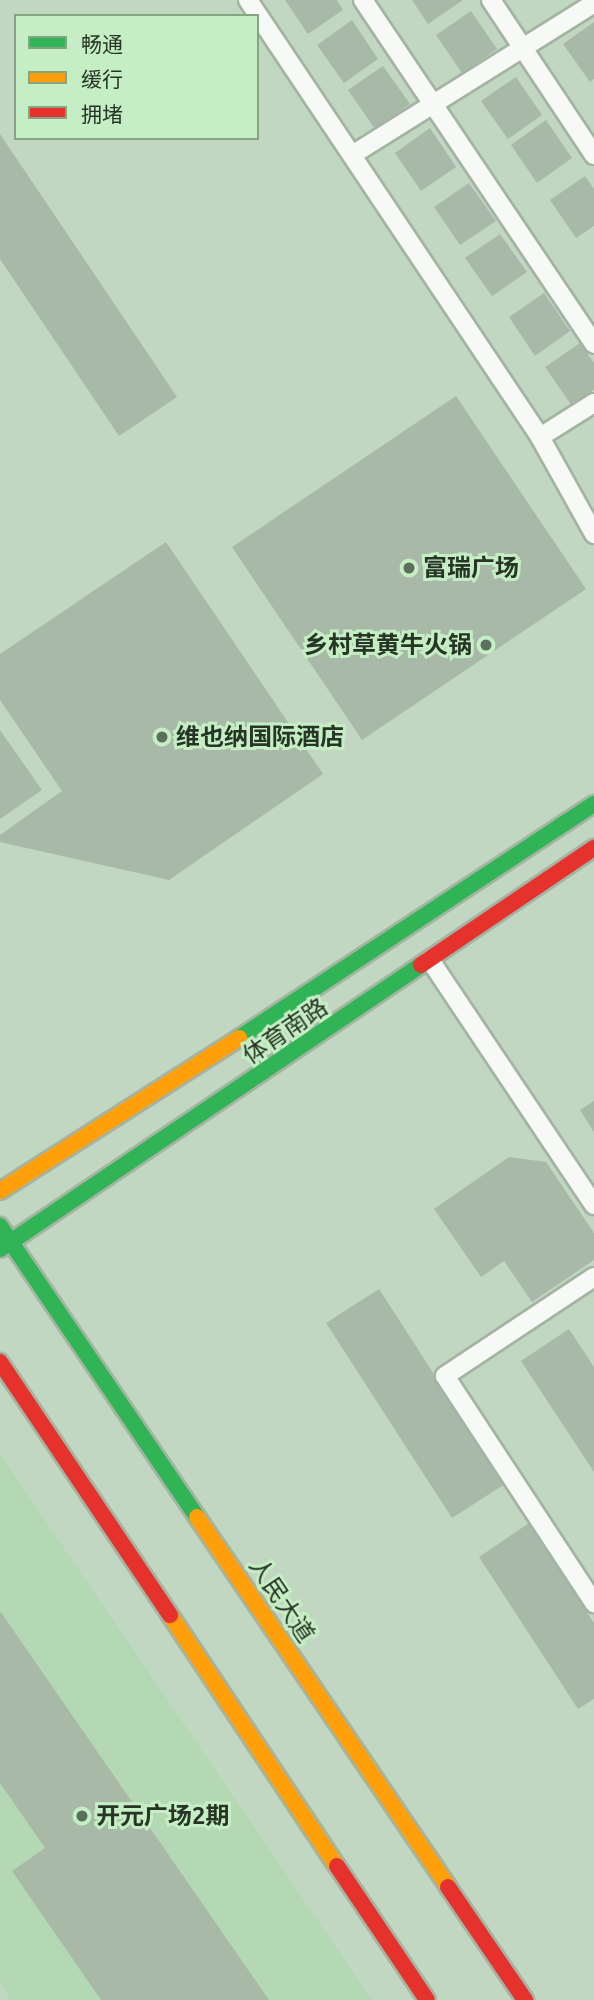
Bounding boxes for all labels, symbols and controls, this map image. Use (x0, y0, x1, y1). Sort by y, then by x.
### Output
legend (14, 14, 259, 140)
text: 畅通 (81, 32, 123, 56)
text: 缓行 (81, 67, 123, 91)
text: 拥堵 (81, 102, 123, 126)
place label: 富瑞广场 (423, 554, 519, 582)
marker: 富瑞广场 (401, 560, 417, 576)
place label: 乡村草黄牛火锅 (304, 631, 472, 659)
marker: 乡村草黄牛火锅 (478, 637, 494, 653)
place label: 维也纳国际酒店 (176, 723, 344, 751)
marker: 维也纳国际酒店 (154, 729, 170, 745)
street label: 体育南路 (237, 992, 333, 1070)
street label: 人民大道 (243, 1552, 321, 1648)
place label: 开元广场2期 (96, 1802, 230, 1830)
marker: 开元广场2期 (74, 1808, 90, 1824)

